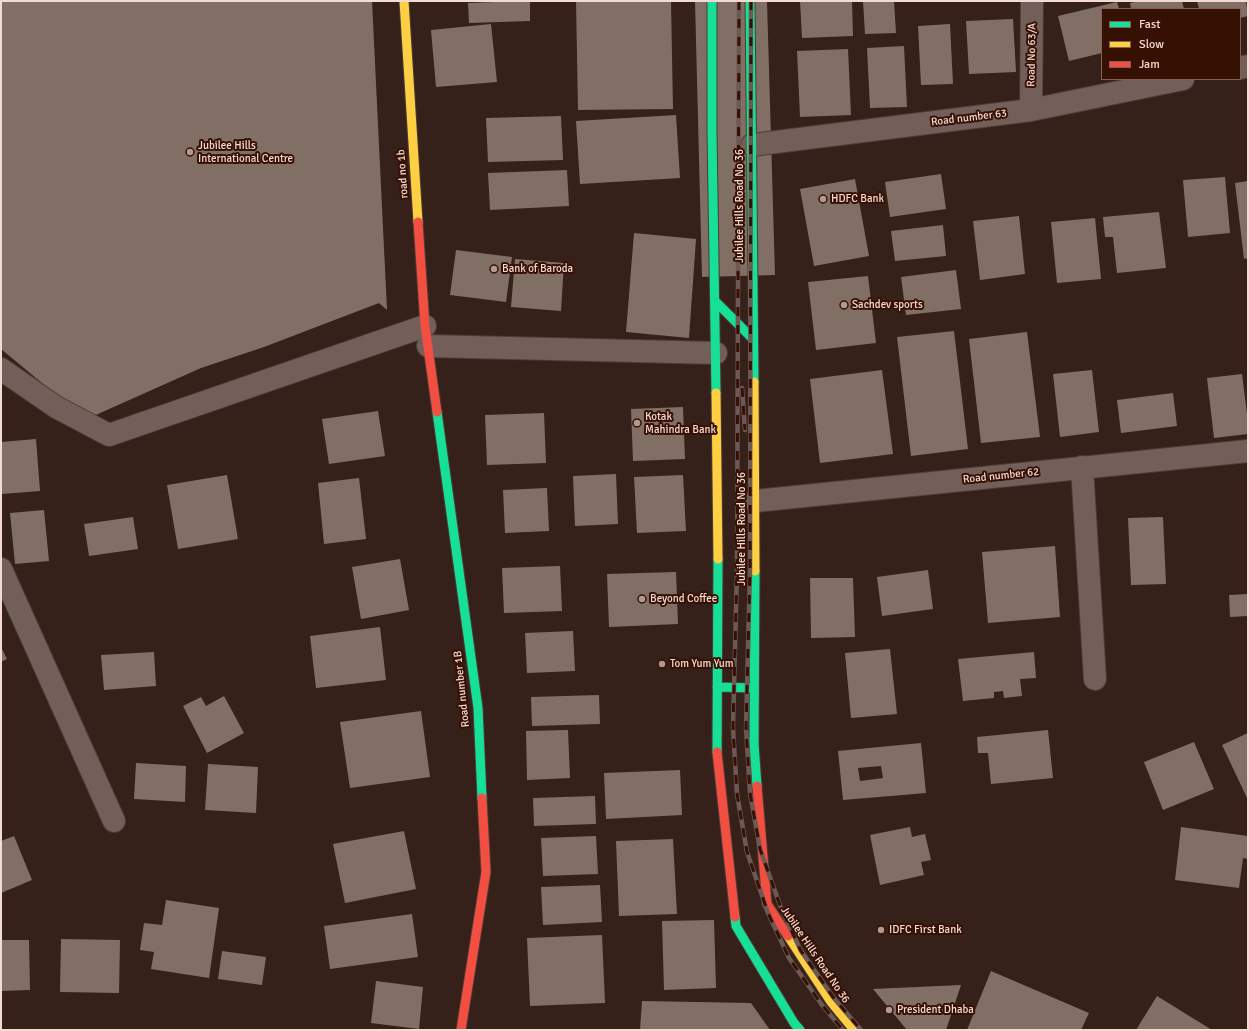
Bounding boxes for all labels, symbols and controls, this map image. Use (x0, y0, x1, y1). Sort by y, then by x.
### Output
legend (1101, 8, 1241, 80)
text: Fast (1139, 17, 1160, 32)
street label: Road No 63/A (1025, 23, 1039, 87)
text: Slow (1139, 37, 1164, 52)
text: Jam (1139, 57, 1160, 72)
street label: Road number 63 (930, 107, 1008, 129)
place label: Jubilee Hills International Centre (198, 139, 293, 165)
marker: Jubilee Hills International Centre (185, 147, 195, 157)
street label: road no 1b (395, 149, 411, 199)
street label: Jubilee Hills Road No 36 (733, 149, 747, 263)
place label: HDFC Bank (831, 192, 884, 206)
marker: HDFC Bank (818, 194, 828, 204)
place label: Bank of Baroda (502, 262, 573, 276)
marker: Bank of Baroda (489, 264, 499, 274)
place label: Sachdev sports (852, 298, 923, 312)
marker: Sachdev sports (839, 300, 849, 310)
place label: Kotak Mahindra Bank (645, 410, 716, 436)
marker: Kotak Mahindra Bank (632, 418, 642, 428)
street label: Road number 62 (962, 465, 1040, 487)
street label: Jubilee Hills Road No 36 (735, 472, 749, 586)
place label: Beyond Coffee (650, 592, 717, 606)
marker: Beyond Coffee (637, 594, 647, 604)
street label: Road number 1B (451, 650, 473, 728)
place label: Tom Yum Yum (670, 657, 734, 671)
marker: Tom Yum Yum (657, 659, 667, 669)
street label: Jubilee Hills Road No 36 (778, 904, 852, 1006)
place label: IDFC First Bank (889, 923, 962, 937)
marker: IDFC First Bank (876, 925, 886, 935)
place label: President Dhaba (897, 1003, 974, 1017)
marker: President Dhaba (884, 1005, 894, 1015)

